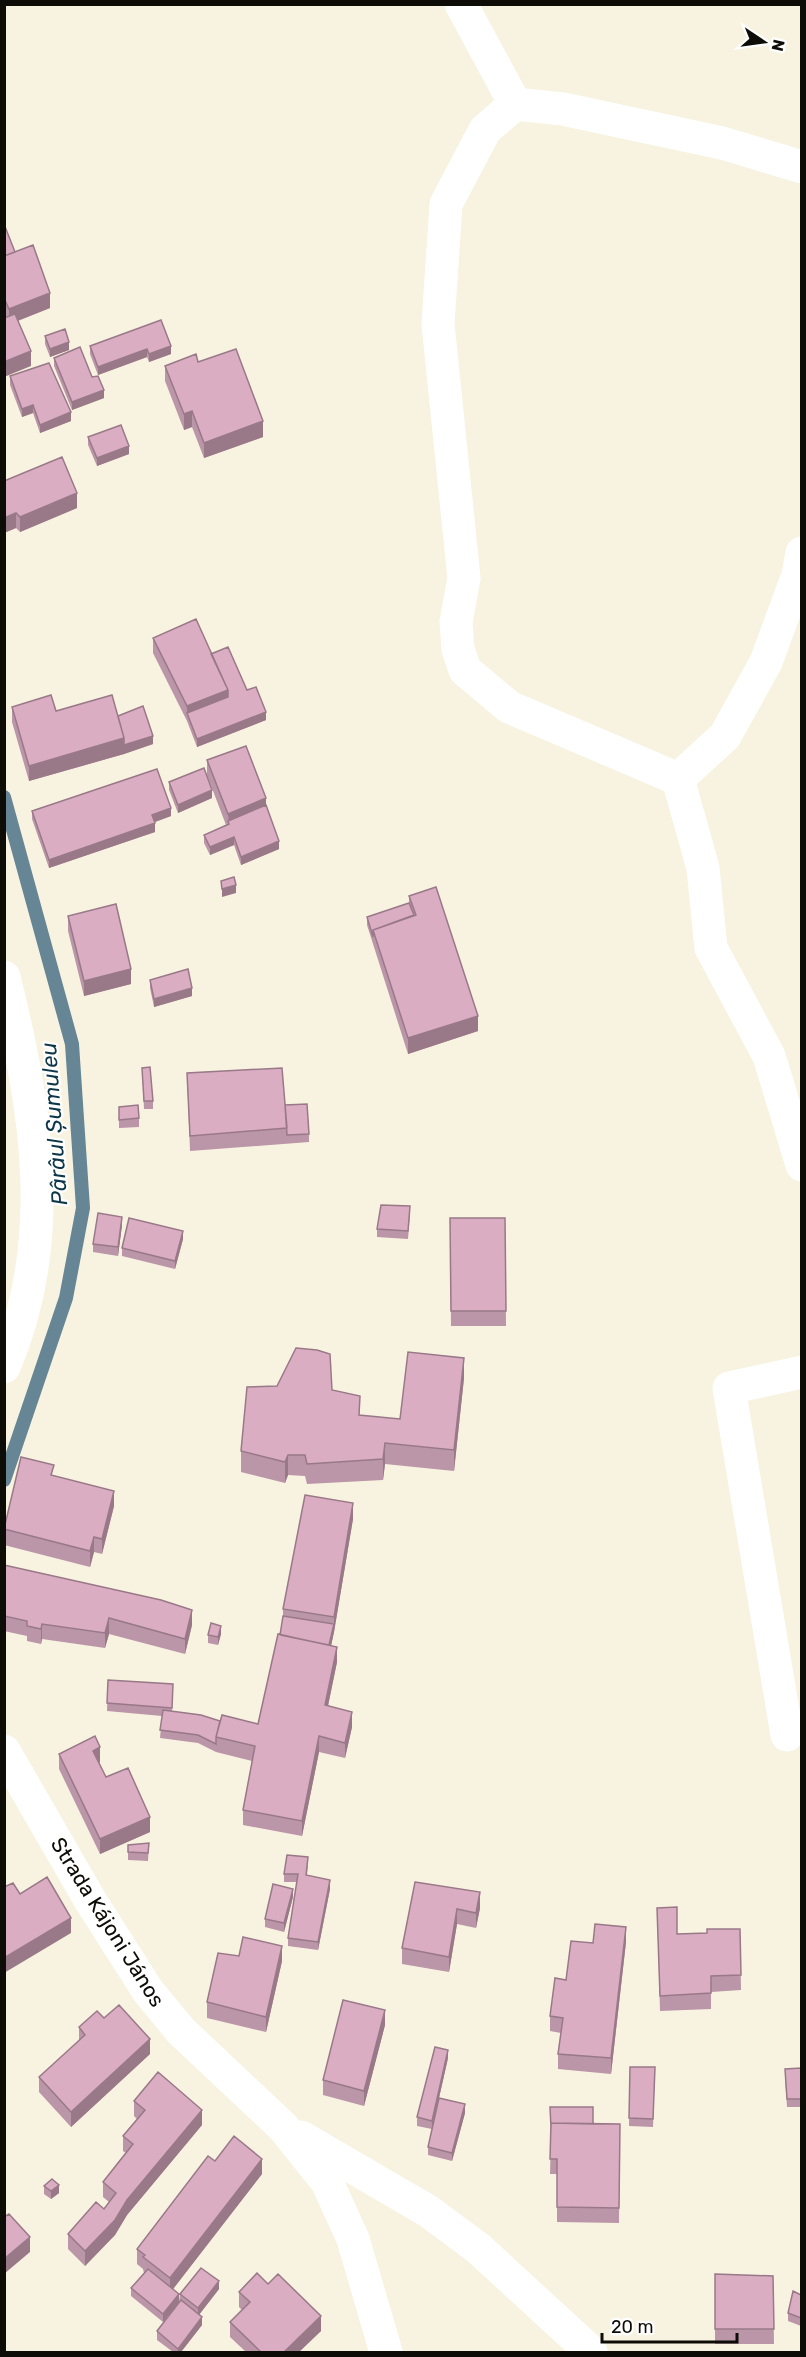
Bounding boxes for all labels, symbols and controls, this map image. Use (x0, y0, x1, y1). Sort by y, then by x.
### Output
north arrow (734, 12, 794, 72)
text: N (768, 38, 789, 53)
water label: Pârâul Șumuleu (35, 1042, 73, 1206)
street label: Strada Kájoni János (46, 1833, 170, 2011)
scale bar (602, 2306, 737, 2344)
text: 20 m (611, 2316, 653, 2338)

